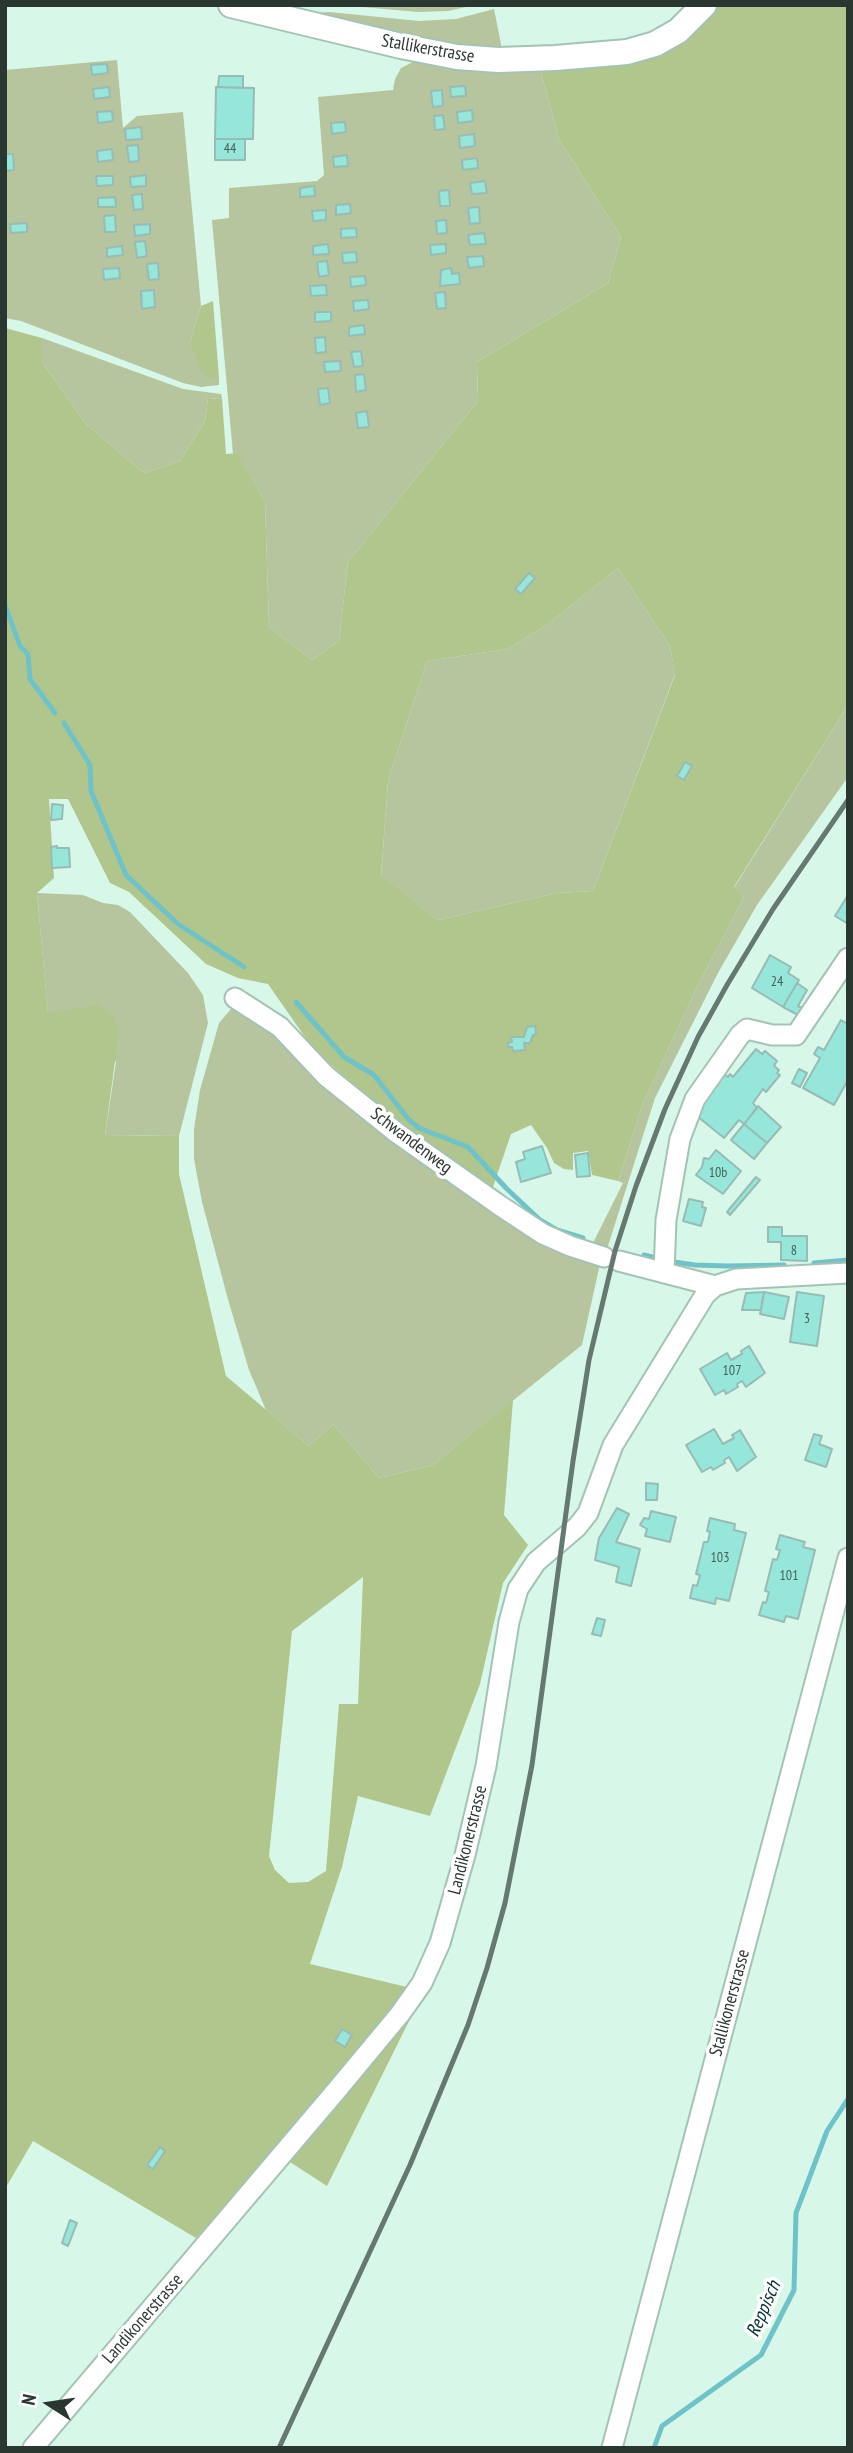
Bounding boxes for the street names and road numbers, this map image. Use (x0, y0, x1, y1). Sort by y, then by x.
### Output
street label: Stallikerstrasse (380, 30, 476, 68)
street label: Schwandenweg (366, 1103, 456, 1179)
street label: Landikonerstrasse (444, 1783, 492, 1897)
street label: Stallikonerstrasse (705, 1947, 755, 2059)
street label: Landikonerstrasse (98, 2270, 188, 2368)

